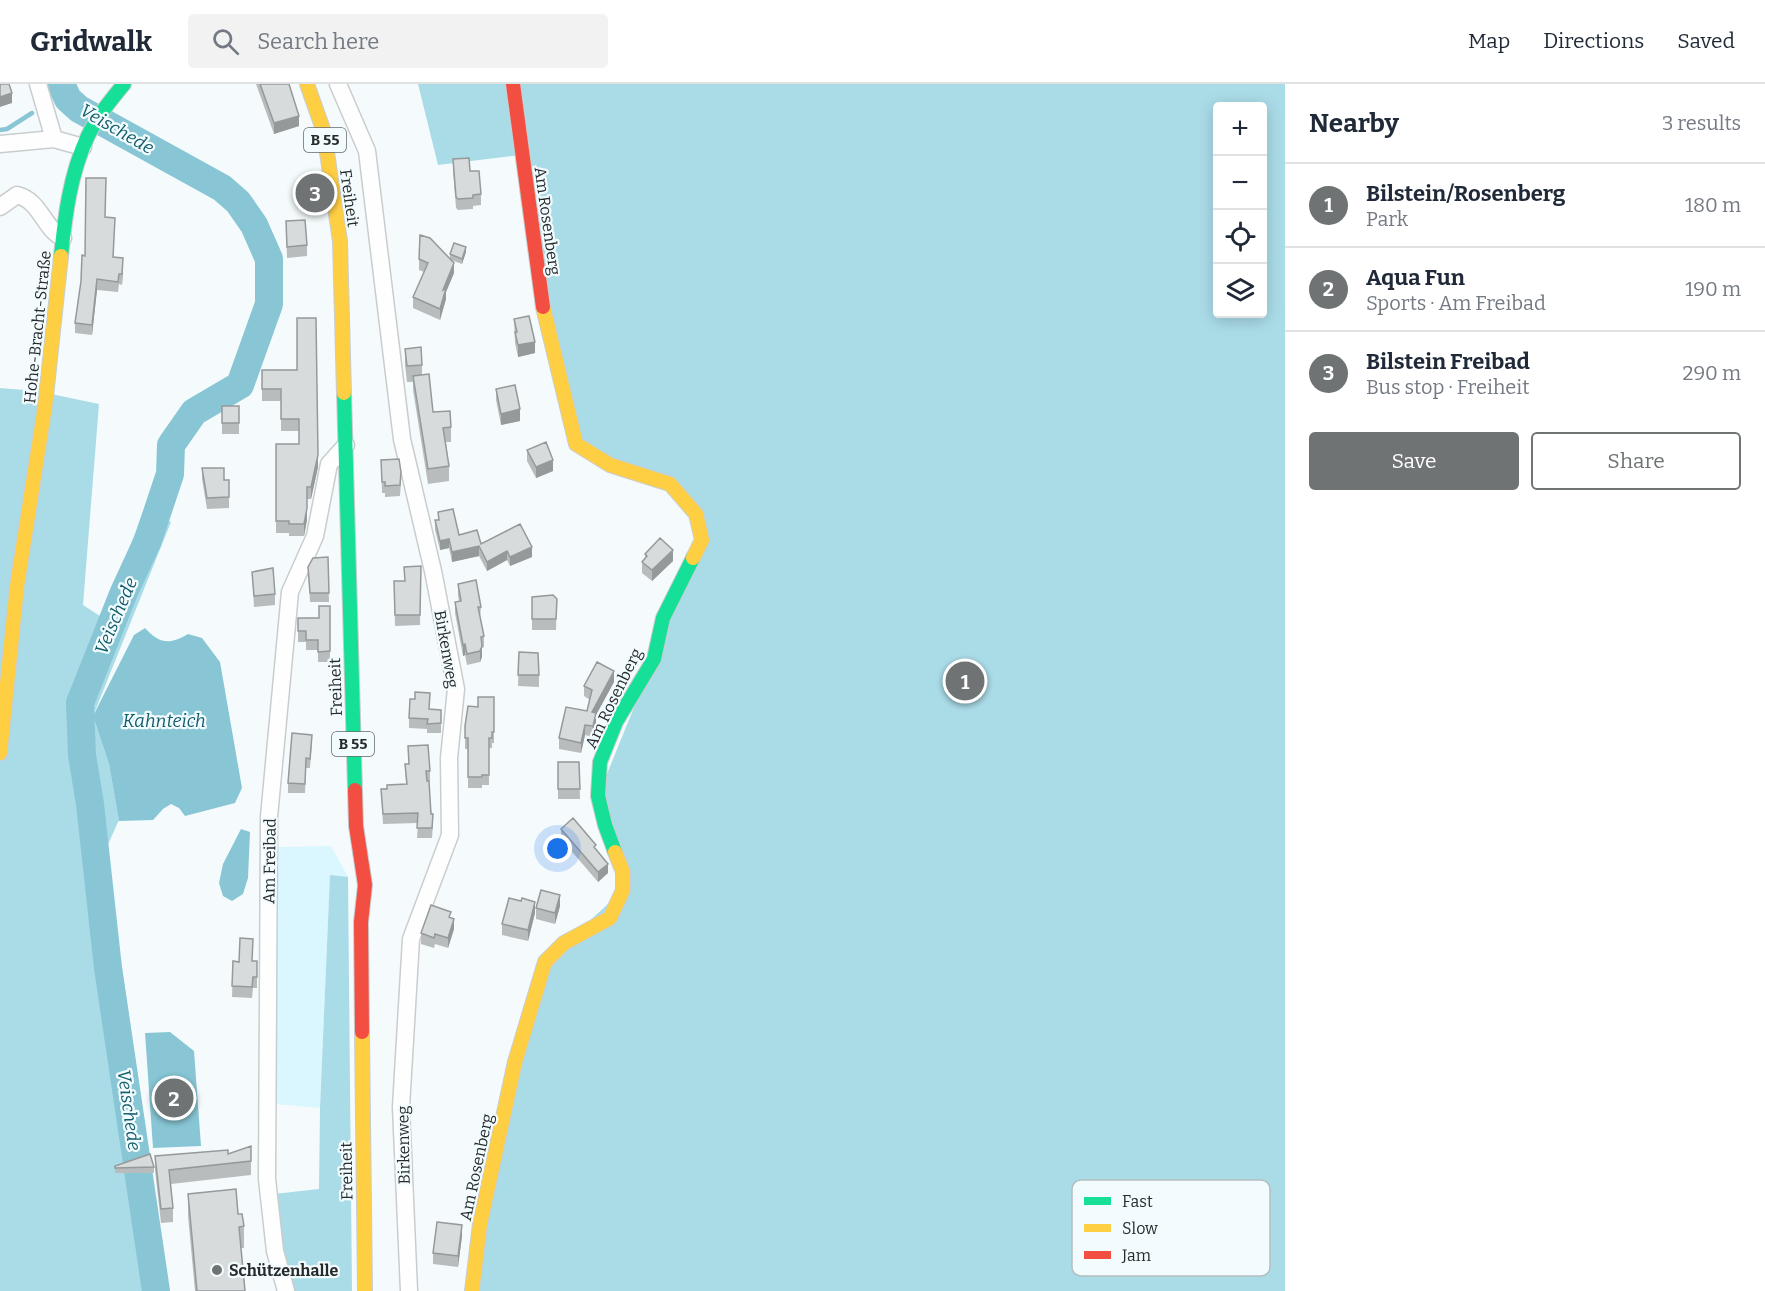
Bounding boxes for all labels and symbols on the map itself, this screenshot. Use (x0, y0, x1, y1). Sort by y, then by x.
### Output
water label: Veischede (76, 99, 158, 159)
road number: B 55 (304, 128, 346, 152)
street label: Am Rosenberg (531, 166, 565, 276)
street label: Freiheit (336, 168, 363, 228)
pin: 3 (296, 170, 334, 216)
street label: Hohe-Bracht-Straße (20, 250, 55, 404)
water label: Veischede (90, 574, 142, 658)
street label: Birkenweg (430, 609, 463, 690)
street label: Am Rosenberg (581, 645, 646, 751)
street label: Freiheit (325, 657, 346, 716)
pin: 1 (946, 658, 984, 704)
water label: Kahnteich (122, 710, 206, 732)
road number: B 55 (332, 732, 374, 756)
street label: Am Freibad (259, 817, 280, 904)
your location (543, 834, 572, 863)
water label: Veischede (112, 1068, 146, 1152)
pin: 2 (154, 1076, 194, 1120)
street label: Birkenweg (393, 1105, 414, 1185)
street label: Am Rosenberg (456, 1112, 497, 1222)
street label: Freiheit (336, 1142, 357, 1200)
legend (1072, 1180, 1270, 1276)
text: Fast (1122, 1192, 1153, 1211)
text: Slow (1122, 1219, 1158, 1238)
text: Jam (1121, 1246, 1151, 1265)
place label: Schützenhalle (229, 1261, 338, 1280)
marker: Schützenhalle (210, 1263, 224, 1277)

